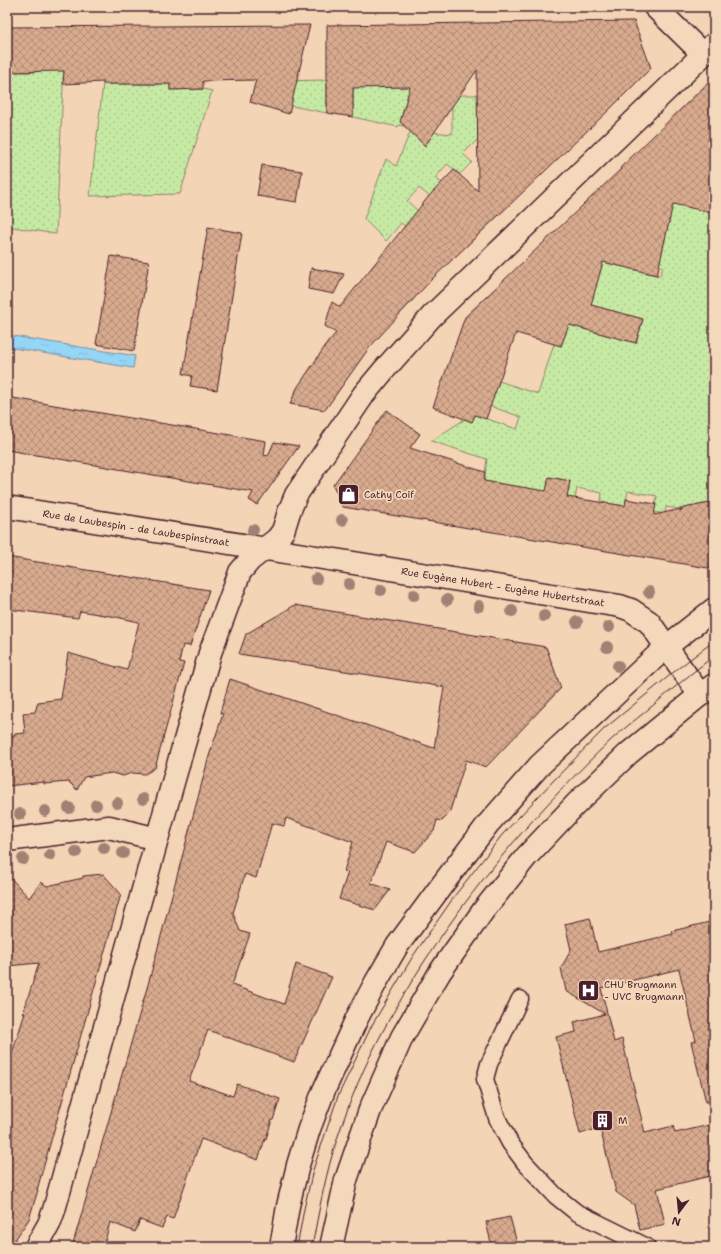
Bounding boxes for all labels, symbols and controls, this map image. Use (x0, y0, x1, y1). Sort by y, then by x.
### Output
shop icon: Cathy Coif (335, 481, 361, 507)
place label: Cathy Coif (364, 488, 414, 501)
street label: Rue de Laubespin - de Laubespinstraat (42, 507, 230, 549)
street label: Rue Eugène Hubert - Eugène Hubertstraat (400, 564, 606, 610)
hospital icon: CHU Brugmann - UVC Brugmann (575, 977, 601, 1003)
place label: CHU Brugmann - UVC Brugmann (604, 978, 684, 1003)
building icon: M (589, 1107, 615, 1133)
place label: M (618, 1114, 628, 1127)
north arrow (659, 1192, 699, 1232)
text: N (670, 1213, 683, 1230)

